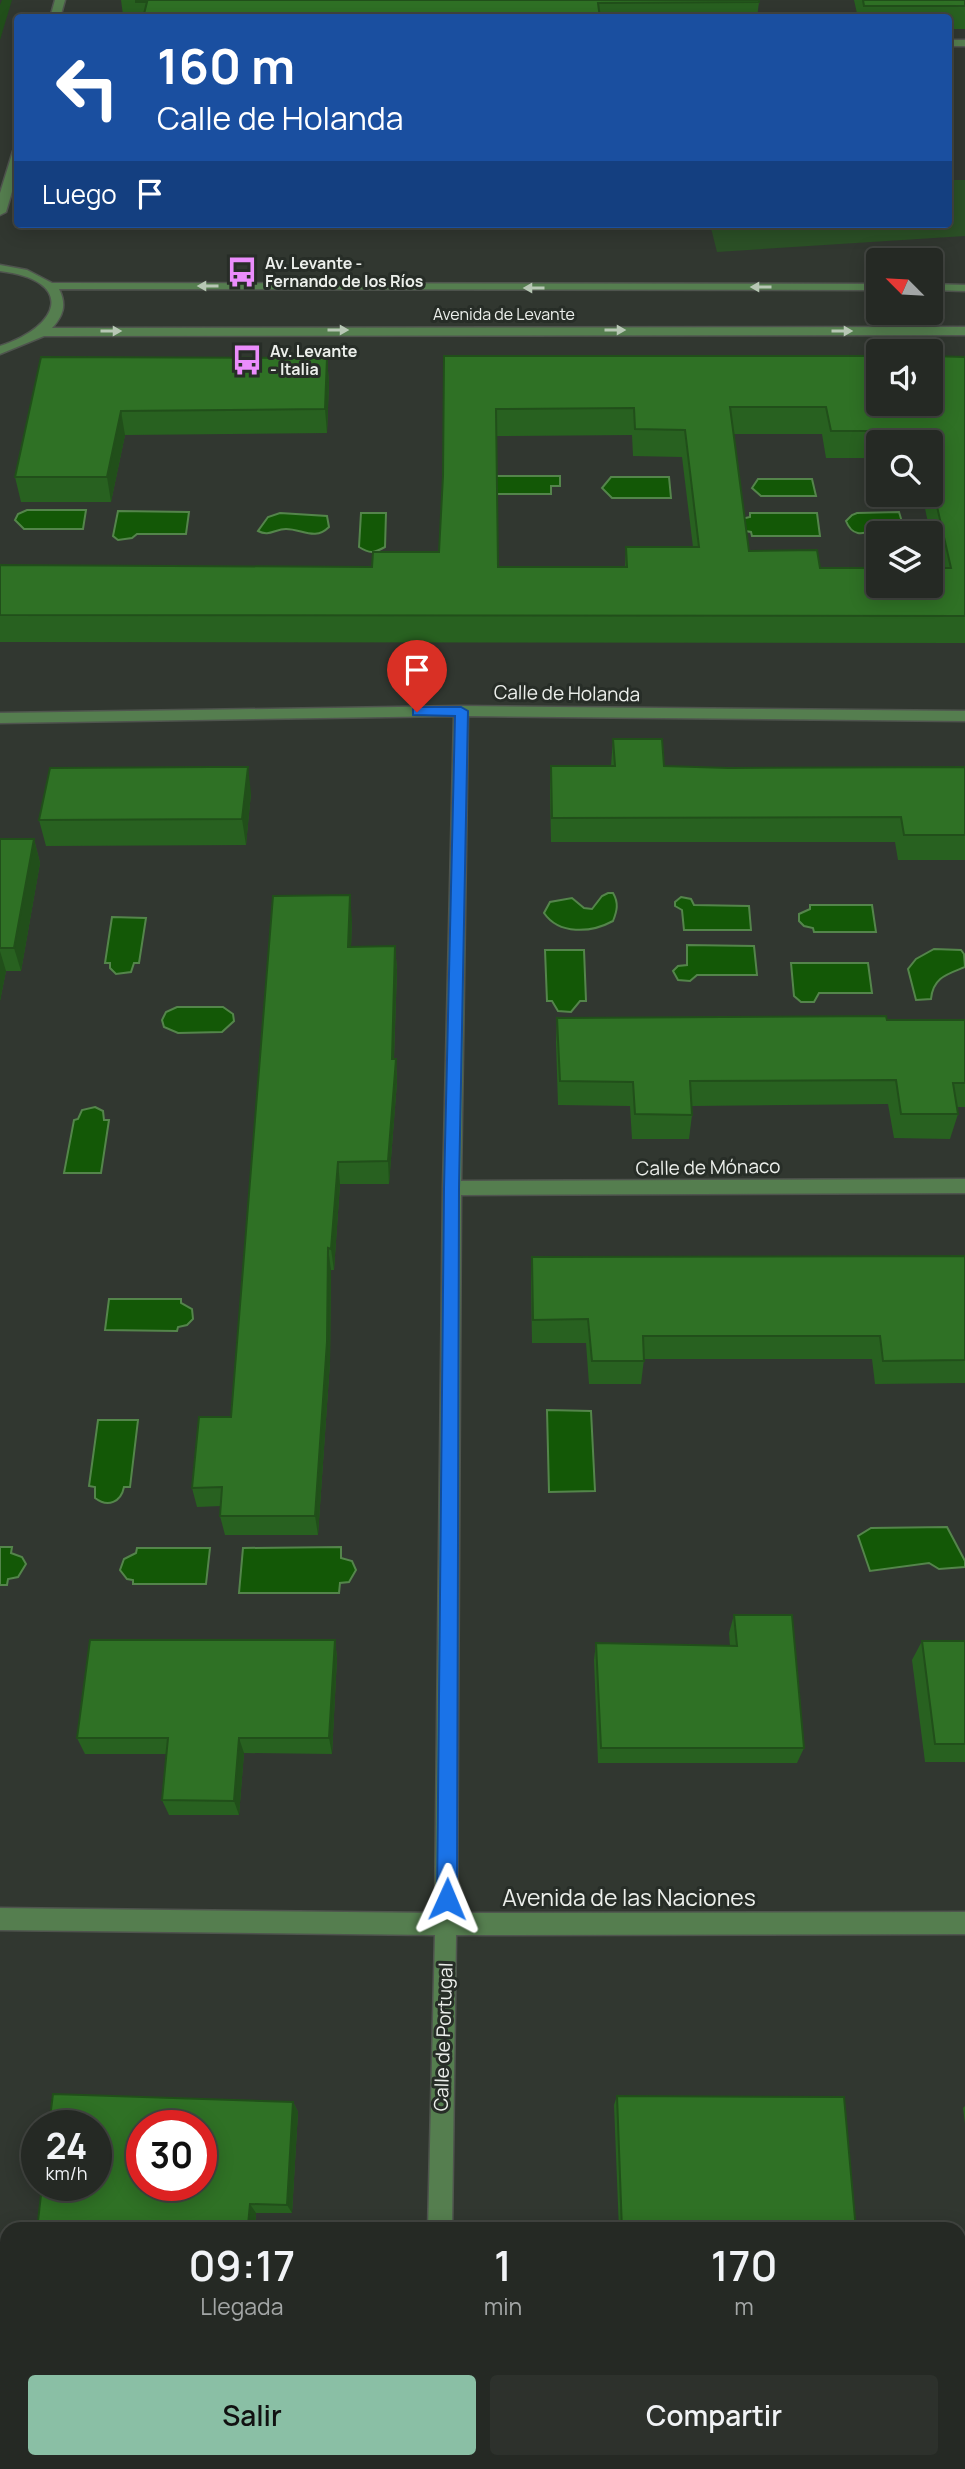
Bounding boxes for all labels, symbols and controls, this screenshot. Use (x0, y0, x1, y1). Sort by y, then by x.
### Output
text: 160 m (157, 32, 295, 99)
icon: left (42, 42, 133, 133)
text: Calle de Holanda (157, 96, 404, 140)
icon: arrive (131, 175, 169, 213)
text: Luego (42, 176, 117, 212)
north arrow (866, 248, 943, 326)
map controls (866, 248, 943, 598)
place label: Av. Levante - Fernando de los Ríos (265, 252, 424, 292)
bus stop icon: Av. Levante - Fernando de los Ríos (225, 255, 259, 289)
one-way arrow (197, 280, 219, 292)
one-way arrow (750, 281, 772, 293)
one-way arrow (523, 282, 545, 293)
street label: Avenida de Levante (433, 303, 575, 325)
one-way arrow (327, 324, 349, 336)
one-way arrow (604, 324, 626, 336)
one-way arrow (100, 325, 122, 337)
one-way arrow (831, 325, 853, 337)
button: sound (866, 339, 943, 416)
place label: Av. Levante - Italia (270, 340, 358, 380)
bus stop icon: Av. Levante - Italia (230, 343, 264, 377)
button: search (866, 430, 943, 507)
button: layers (866, 521, 943, 598)
pin (387, 640, 447, 712)
icon: arrive (398, 651, 436, 689)
street label: Calle de Holanda (494, 679, 640, 707)
street label: Calle de Mónaco (635, 1153, 781, 1181)
position arrow (410, 1862, 484, 1936)
street label: Avenida de las Naciones (502, 1881, 756, 1913)
street label: Calle de Portugal (427, 1962, 459, 2112)
speed limit sign: 30 (126, 2110, 217, 2201)
text: 24 (46, 2122, 87, 2170)
text: km/h (46, 2161, 87, 2185)
text: 09:17 (189, 2236, 295, 2294)
text: 1 (494, 2236, 512, 2294)
text: 170 (711, 2236, 777, 2294)
text: Llegada (200, 2290, 284, 2322)
text: min (484, 2290, 522, 2322)
text: m (734, 2290, 754, 2322)
button: Salir (28, 2375, 476, 2455)
button: Compartir (490, 2375, 938, 2455)

